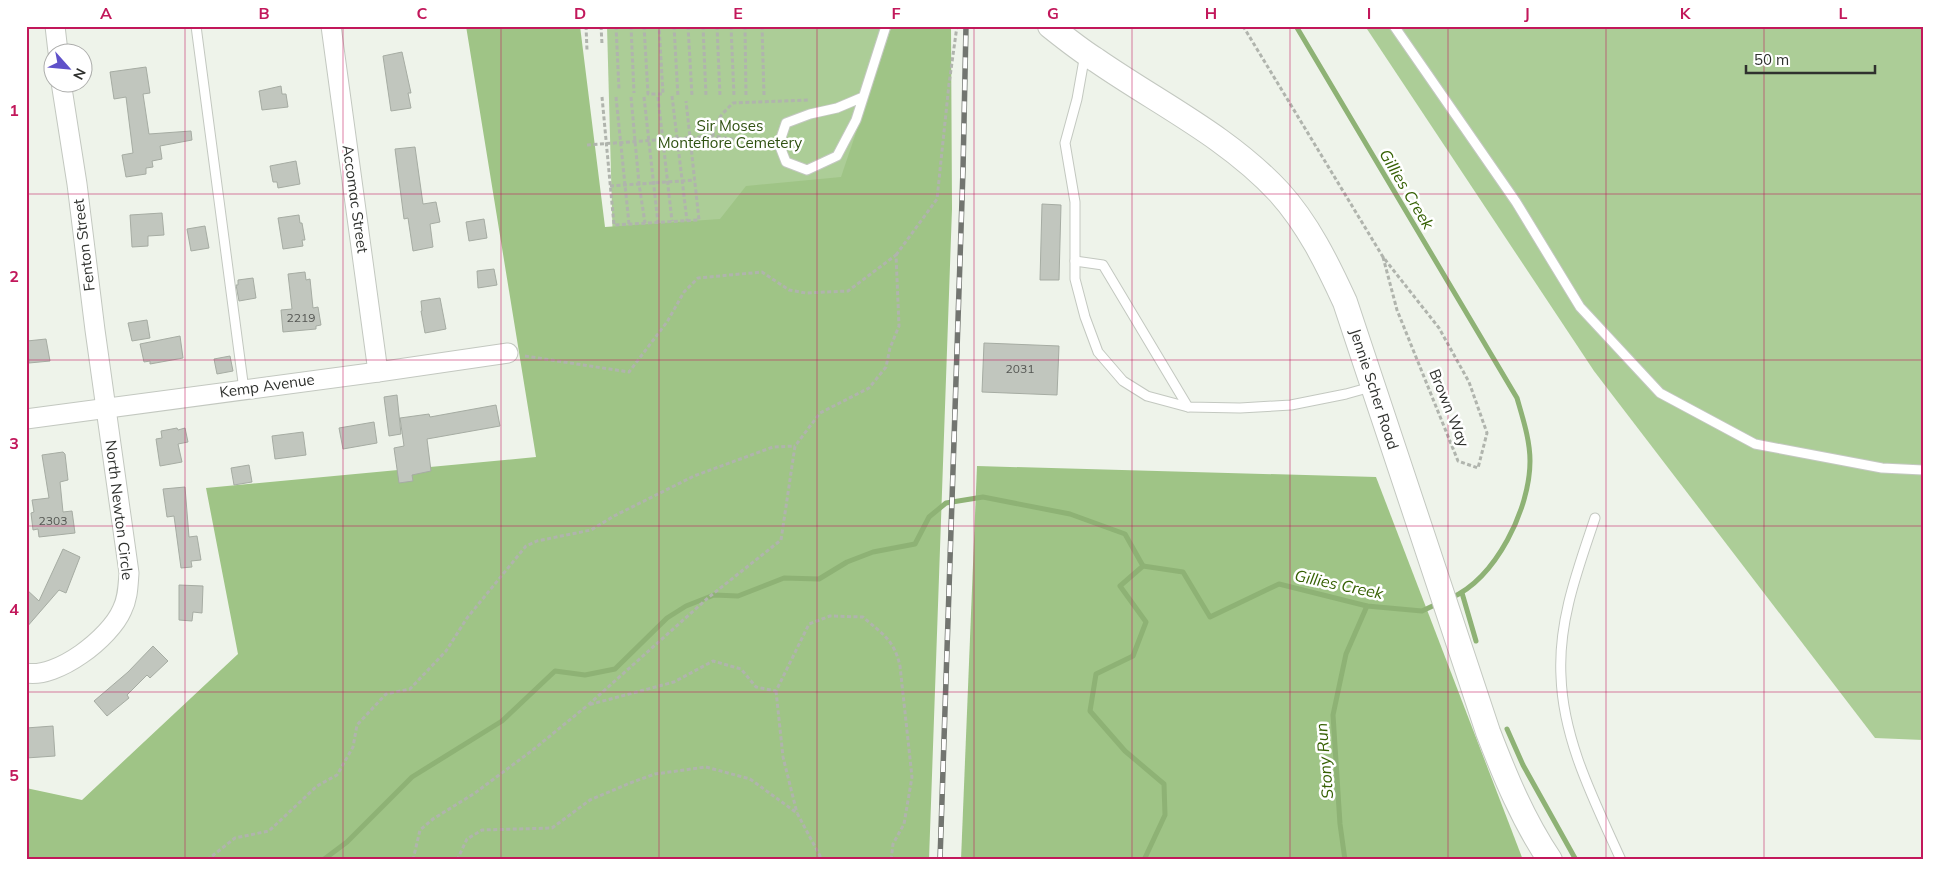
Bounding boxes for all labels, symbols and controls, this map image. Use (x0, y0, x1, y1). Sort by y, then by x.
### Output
text: A (100, 3, 112, 23)
text: B (258, 3, 270, 23)
text: C (417, 3, 428, 23)
text: D (574, 3, 586, 23)
text: E (733, 3, 743, 23)
text: F (891, 3, 901, 23)
text: G (1047, 3, 1059, 23)
text: H (1205, 3, 1217, 23)
text: I (1367, 3, 1371, 23)
text: J (1524, 3, 1530, 23)
text: K (1680, 3, 1692, 23)
text: L (1839, 3, 1848, 23)
north arrow (42, 42, 92, 92)
scale bar (1746, 42, 1875, 74)
text: 50 m (1754, 50, 1789, 69)
text: N (69, 65, 90, 83)
text: 1 (9, 100, 19, 120)
park label: Sir Moses Montefiore Cemetery (658, 116, 802, 152)
street label: Accomac Street (338, 144, 372, 254)
water label: Gillies Creek (1375, 145, 1439, 233)
street label: Fenton Street (68, 198, 99, 292)
text: 2 (9, 266, 19, 286)
house number: 2219 (287, 310, 315, 325)
street label: Jennie Scher Road (1346, 326, 1403, 452)
house number: 2031 (1006, 361, 1034, 376)
street label: Brown Way (1425, 366, 1474, 450)
street label: Kemp Avenue (218, 369, 316, 402)
text: 3 (9, 433, 19, 453)
street label: North Newton Circle (101, 439, 138, 581)
house number: 2303 (39, 513, 67, 528)
water label: Gillies Creek (1293, 565, 1386, 603)
text: 4 (9, 599, 19, 619)
water label: Stony Run (1311, 722, 1337, 800)
text: 5 (9, 765, 19, 785)

